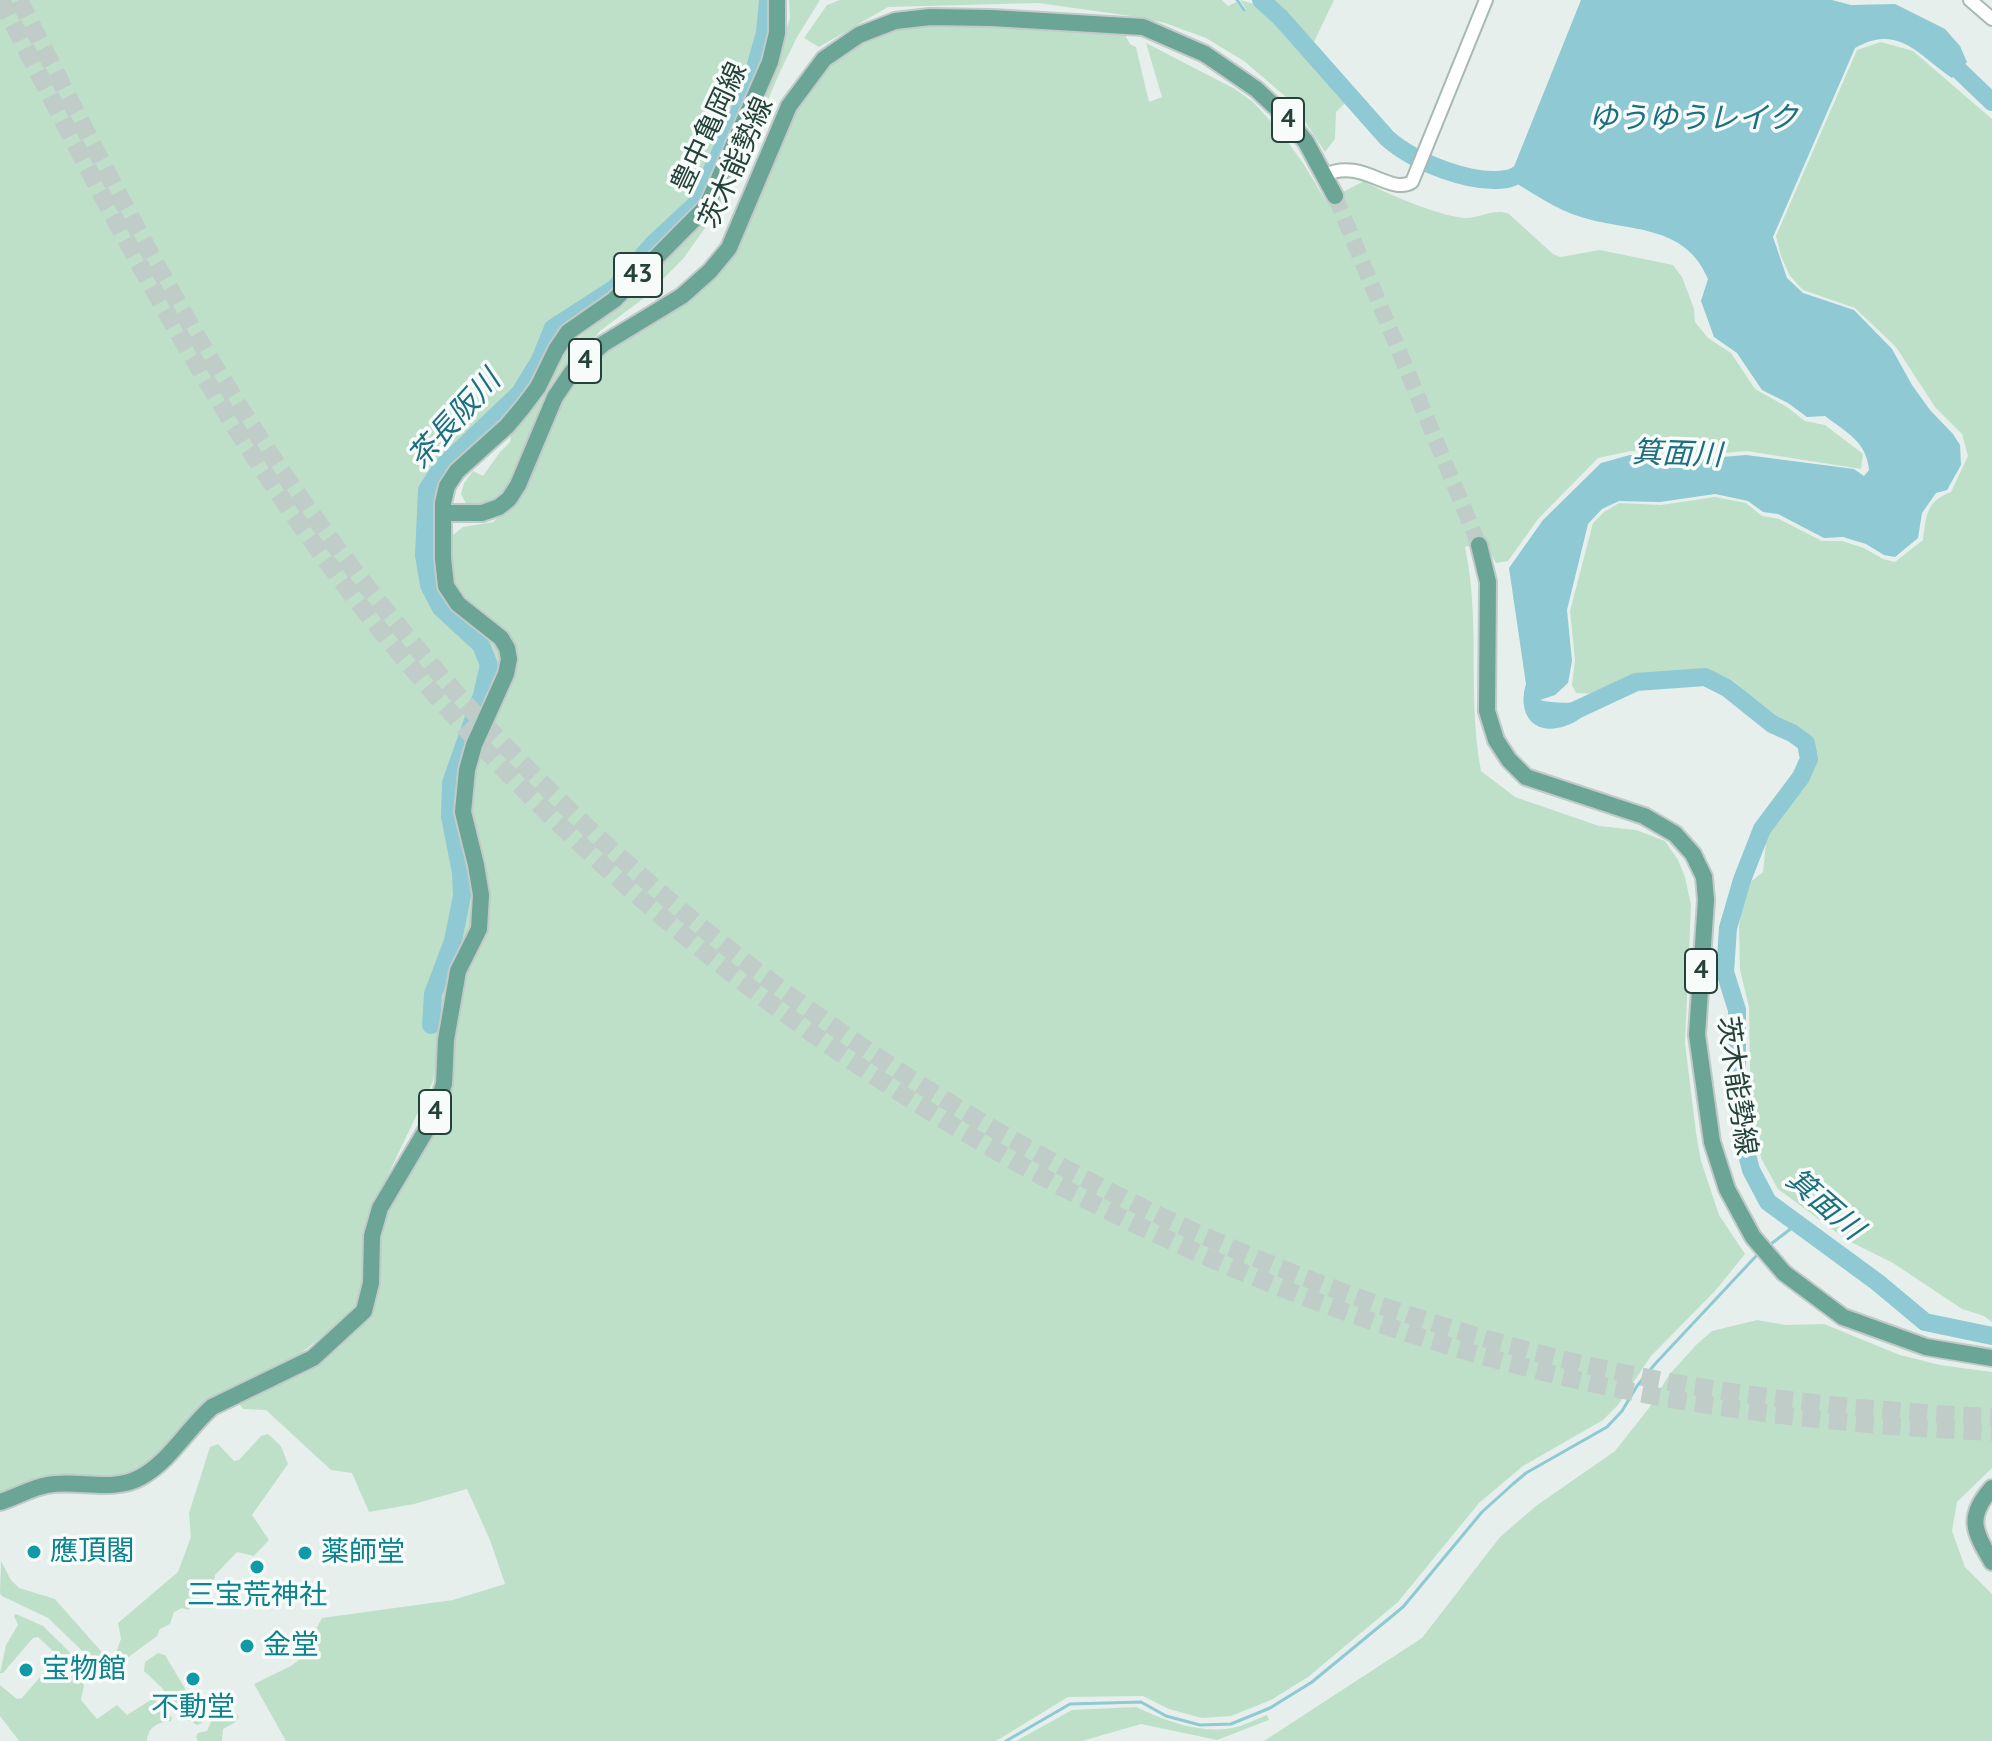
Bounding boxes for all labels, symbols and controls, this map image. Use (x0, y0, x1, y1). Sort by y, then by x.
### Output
street label: 豊中亀岡線 (665, 57, 755, 199)
street label: 茨木能勢線 (693, 92, 781, 234)
road number: 4 (1272, 98, 1304, 142)
water label: ゆうゆうレイク (1588, 101, 1798, 137)
road number: 43 (614, 253, 662, 297)
road number: 4 (569, 339, 601, 383)
water label: 茶長阪川 (401, 363, 509, 477)
water label: 箕面川 (1631, 435, 1723, 475)
road number: 4 (1685, 949, 1717, 993)
street label: 茨木能勢線 (1710, 1014, 1762, 1158)
road number: 4 (419, 1090, 451, 1134)
water label: 箕面川 (1778, 1162, 1870, 1248)
place label: 應頂閣 (50, 1535, 134, 1569)
place label: 薬師堂 (321, 1536, 405, 1570)
marker: 應頂閣 (25, 1543, 43, 1561)
marker: 薬師堂 (296, 1544, 314, 1562)
marker: 三宝荒神社 (248, 1558, 266, 1576)
place label: 三宝荒神社 (187, 1579, 327, 1613)
place label: 金堂 (263, 1629, 319, 1663)
marker: 金堂 (238, 1637, 256, 1655)
place label: 宝物館 (42, 1653, 126, 1687)
marker: 宝物館 (17, 1661, 35, 1679)
marker: 不動堂 (184, 1670, 202, 1688)
place label: 不動堂 (151, 1691, 235, 1725)

